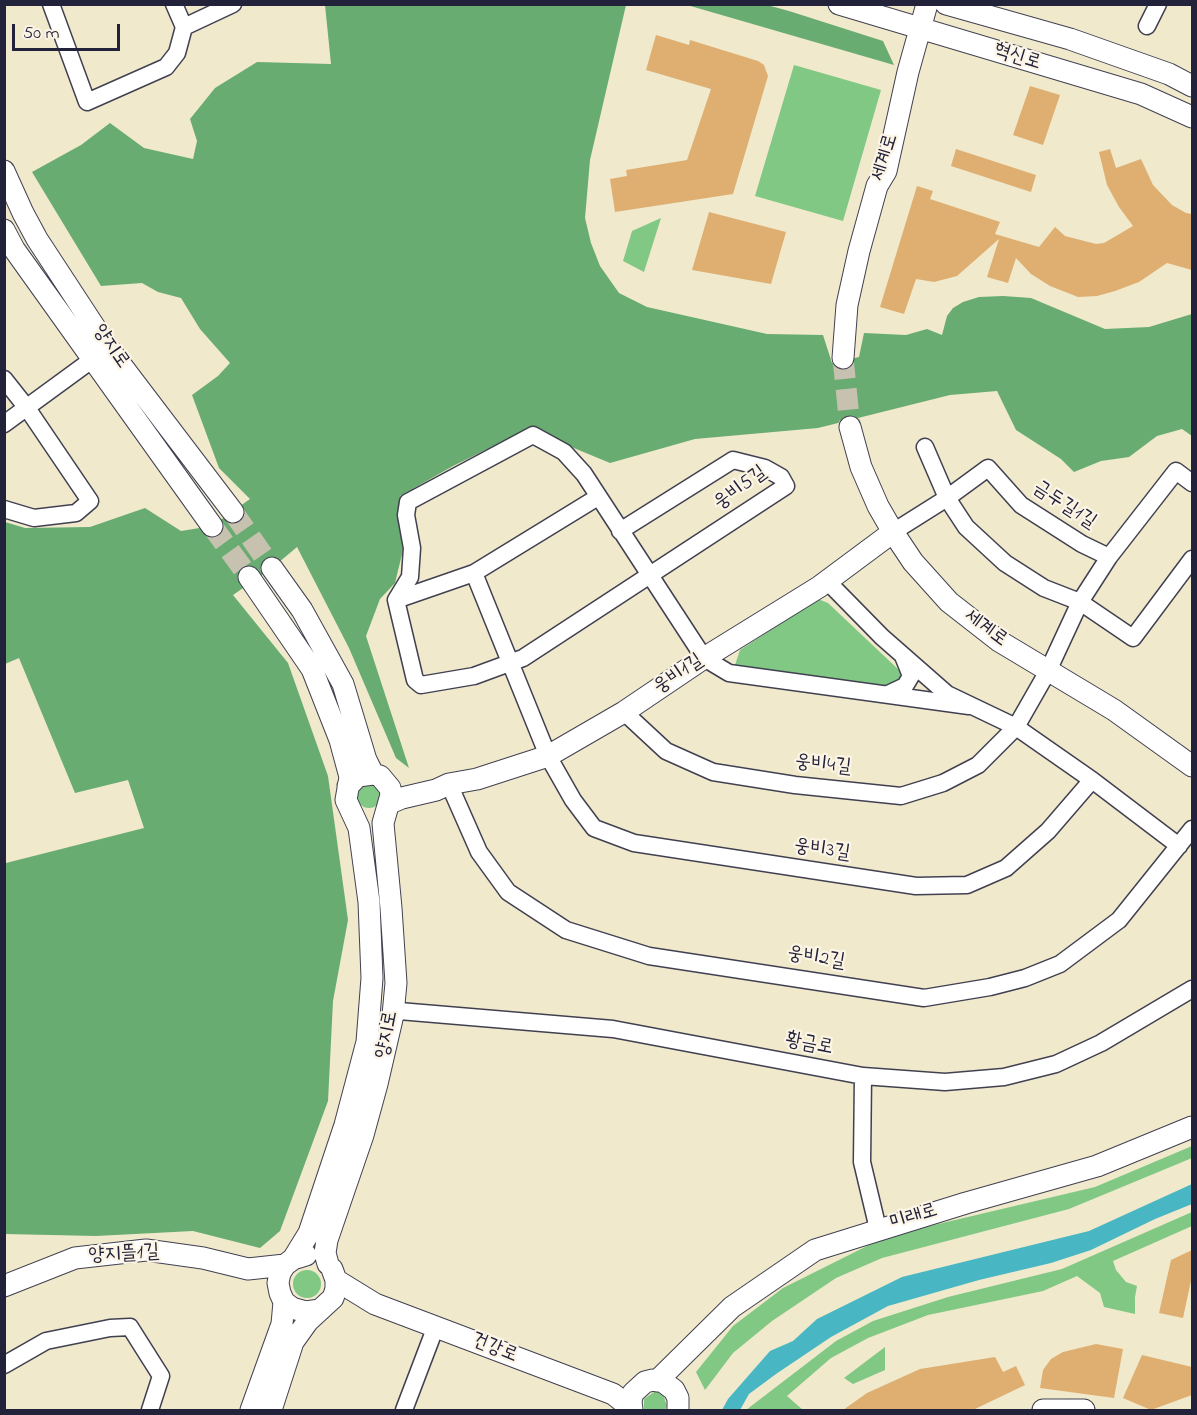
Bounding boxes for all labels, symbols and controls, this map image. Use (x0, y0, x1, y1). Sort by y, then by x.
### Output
scale bar (15, 12, 123, 50)
text: 50 m (23, 21, 60, 47)
street label: 혁신로 (990, 39, 1044, 77)
street label: 세계로 (867, 131, 905, 185)
street label: 양지로 (86, 320, 134, 374)
street label: 웅비5길 (710, 462, 772, 516)
street label: 금두길1길 (1028, 477, 1100, 535)
street label: 세계로 (958, 605, 1012, 653)
street label: 웅비1길 (650, 650, 708, 700)
street label: 웅비4길 (794, 751, 852, 781)
street label: 웅비3길 (792, 835, 852, 867)
street label: 웅비2길 (785, 943, 847, 975)
street label: 양지로 (372, 1009, 404, 1061)
street label: 황금로 (783, 1029, 835, 1061)
street label: 미래로 (887, 1199, 941, 1237)
street label: 양지뜰1길 (88, 1241, 160, 1269)
street label: 건강로 (467, 1329, 521, 1369)

